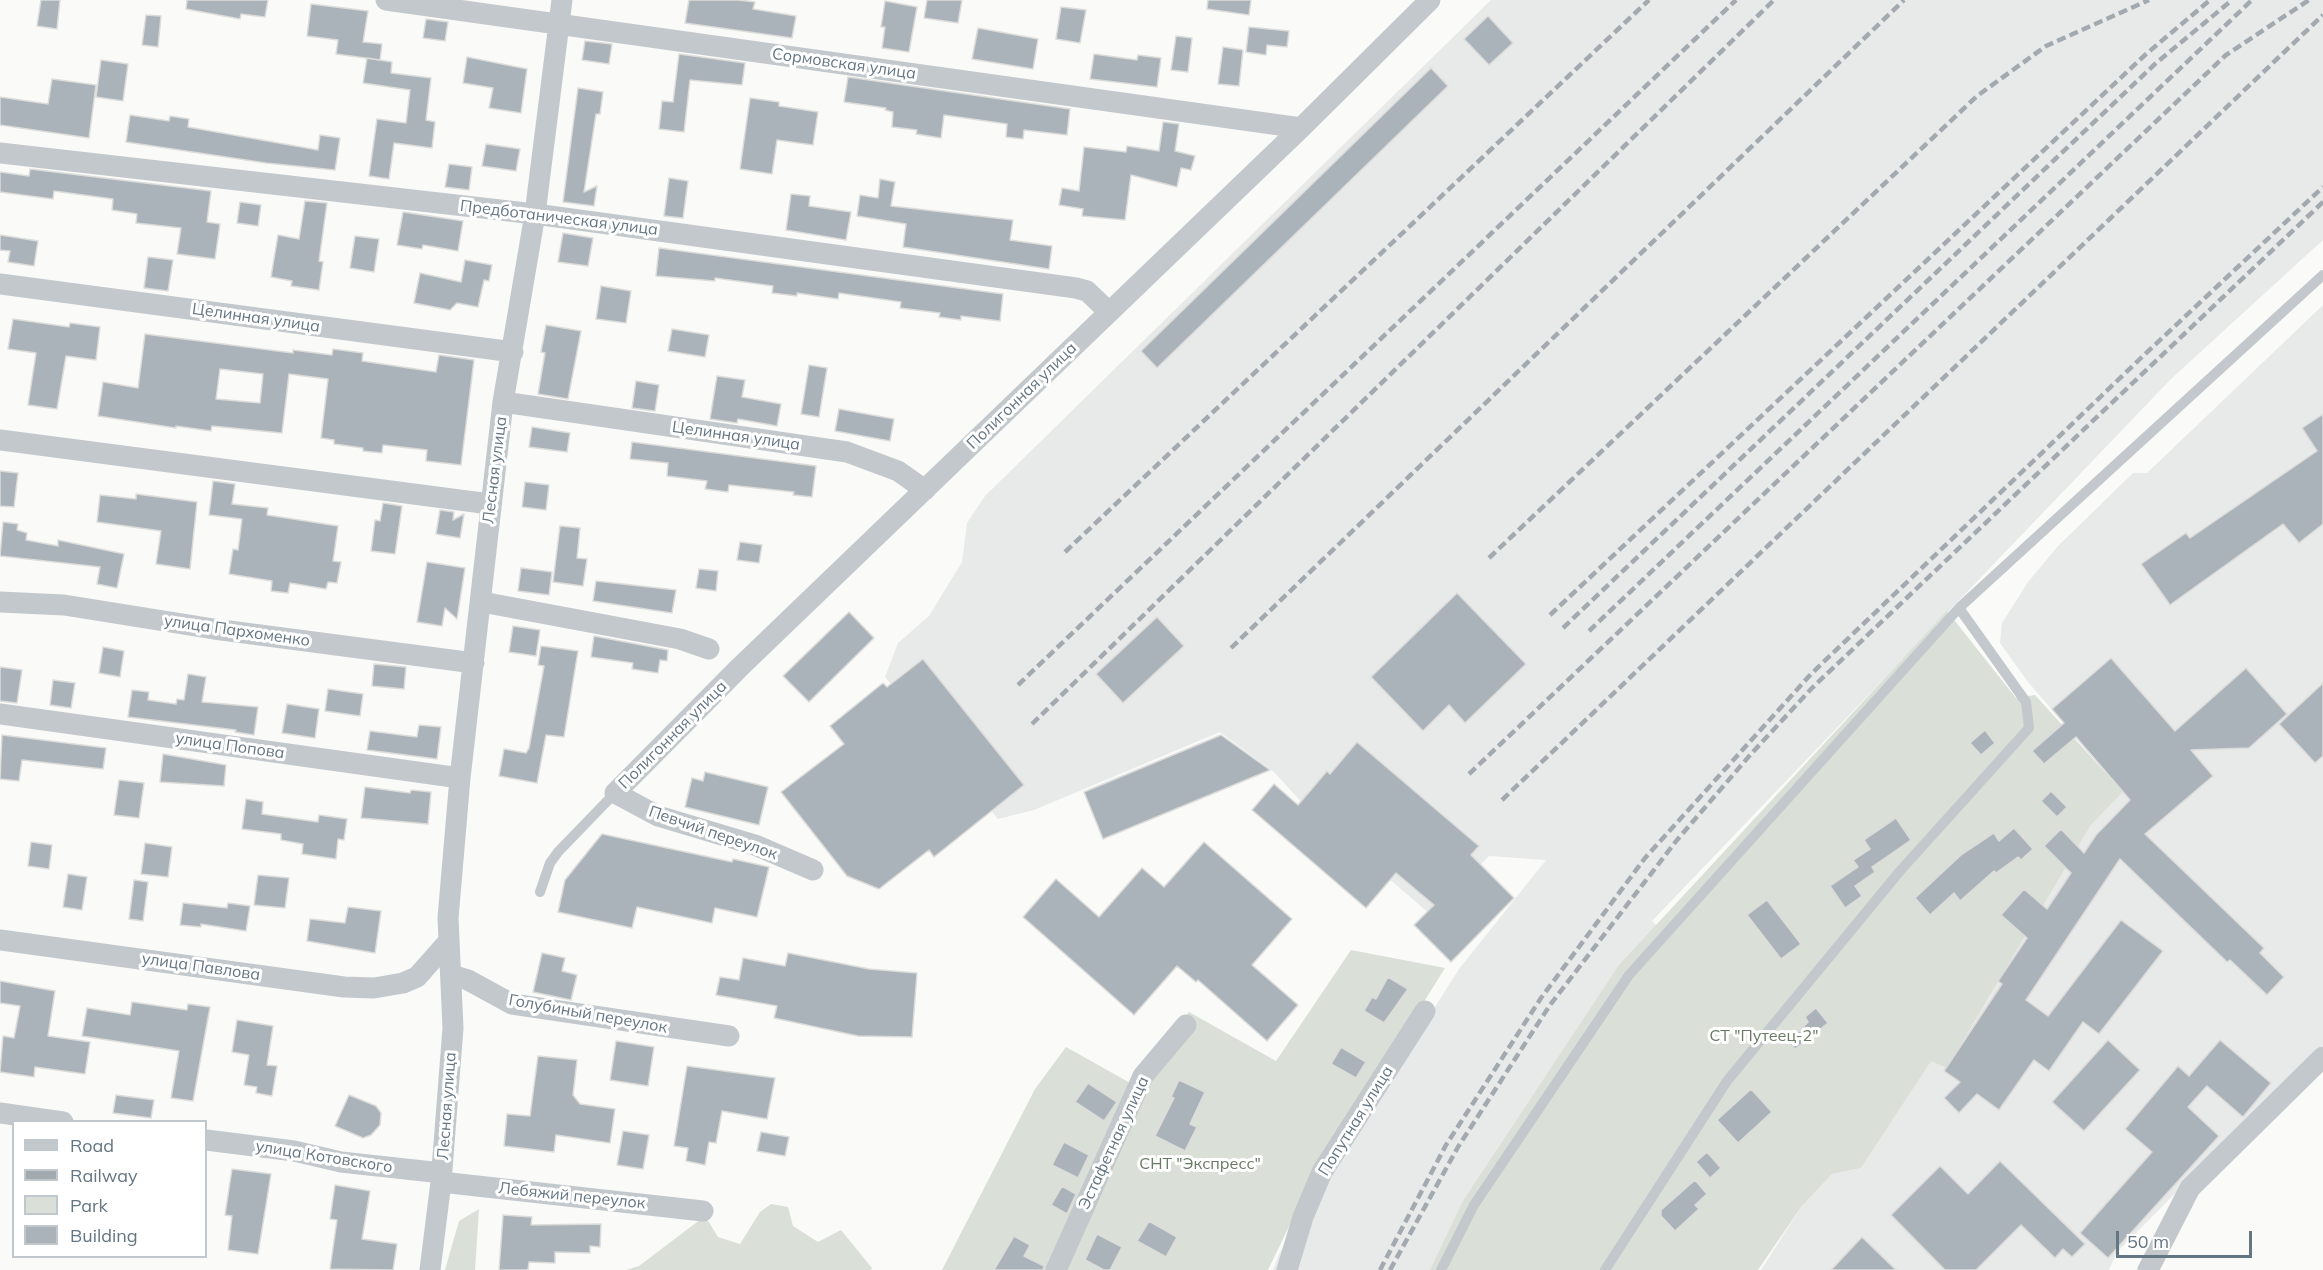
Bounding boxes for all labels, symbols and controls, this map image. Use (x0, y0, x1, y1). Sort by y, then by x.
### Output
street label: Сормовская улица (771, 44, 917, 84)
street label: Предботаническая улица (459, 196, 659, 240)
street label: Целинная улица (191, 300, 321, 336)
street label: Полигонная улица (963, 339, 1081, 453)
street label: Лесная улица (479, 415, 511, 525)
street label: Целинная улица (671, 418, 801, 454)
street label: улица Пархоменко (163, 611, 311, 651)
street label: Полигонная улица (615, 677, 731, 793)
street label: улица Попова (174, 729, 286, 763)
street label: Певчий переулок (646, 802, 780, 864)
street label: улица Павлова (141, 949, 261, 985)
street label: Голубиный переулок (507, 991, 669, 1037)
park label: СТ "Путеец-2" (1710, 1026, 1818, 1046)
street label: Лесная улица (434, 1051, 460, 1161)
street label: Попутная улица (1314, 1063, 1398, 1179)
street label: Эстафетная улица (1075, 1074, 1153, 1212)
legend (12, 1120, 207, 1258)
text: Road (70, 1134, 114, 1157)
street label: улица Котовского (254, 1137, 394, 1177)
park label: СНТ "Экспресс" (1139, 1154, 1261, 1174)
text: Railway (70, 1164, 138, 1187)
street label: Лебяжий переулок (498, 1179, 646, 1213)
text: Park (70, 1194, 108, 1217)
scale bar (2119, 1219, 2256, 1257)
text: Building (70, 1224, 138, 1247)
text: 50 m (2127, 1230, 2169, 1253)

